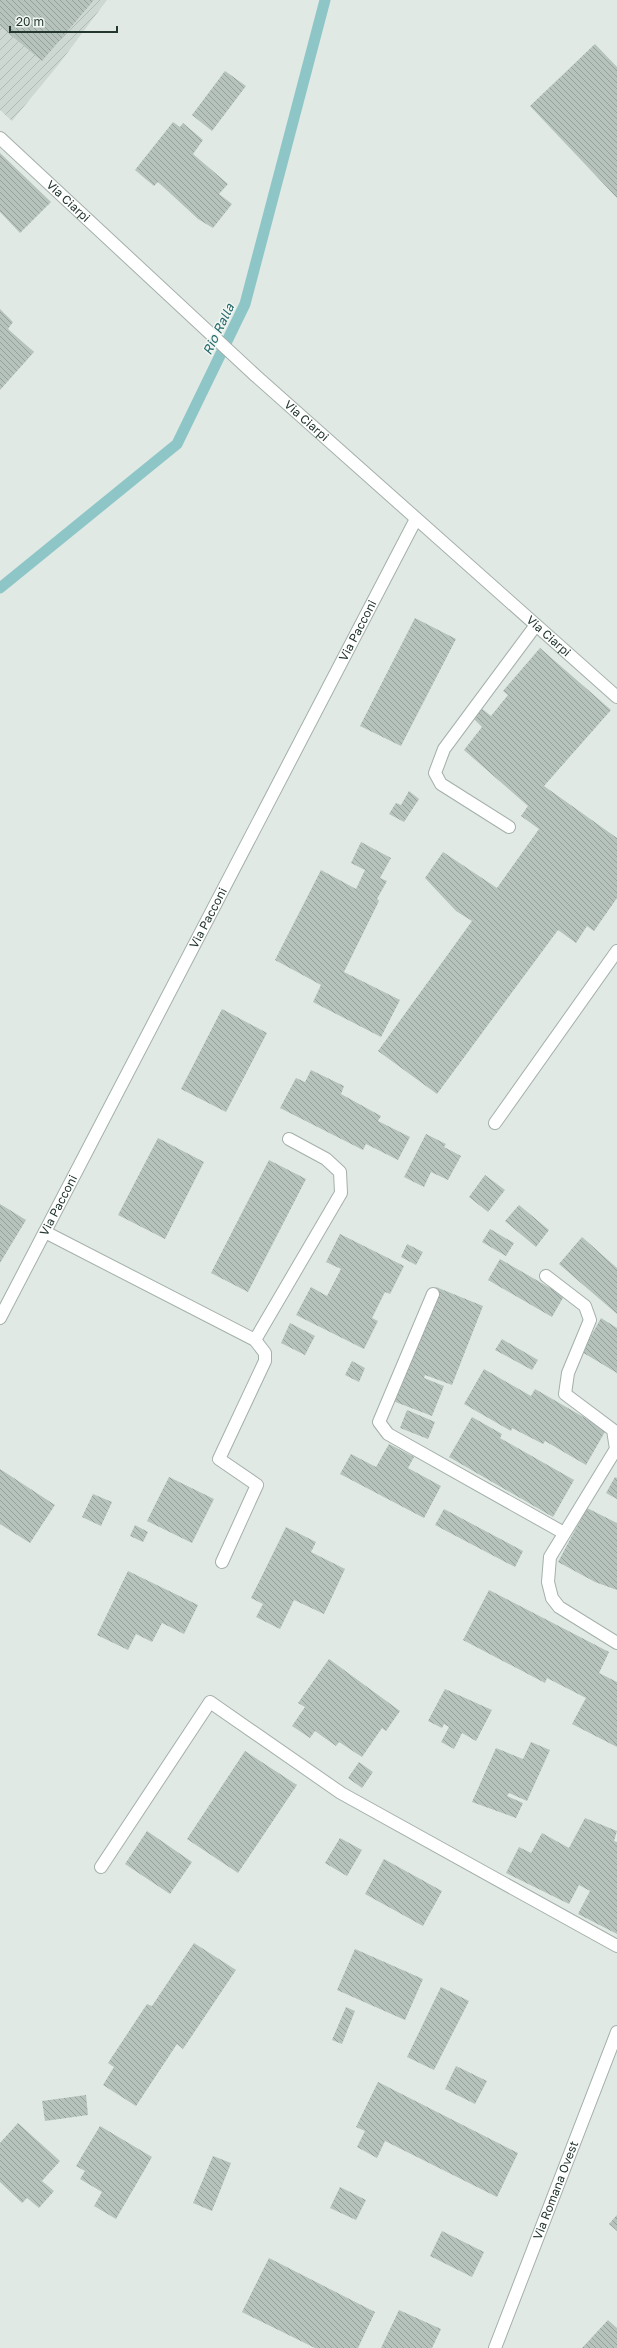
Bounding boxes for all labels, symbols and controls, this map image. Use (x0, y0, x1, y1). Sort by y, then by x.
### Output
scale bar (10, 8, 117, 34)
text: 20 m (16, 14, 44, 29)
street label: Via Ciarpi (43, 177, 94, 225)
water label: Rio Ralla (199, 300, 238, 357)
street label: Via Ciarpi (281, 397, 332, 444)
street label: Via Pacconi (335, 597, 379, 663)
street label: Via Ciarpi (524, 612, 574, 659)
street label: Via Pacconi (186, 885, 230, 951)
street label: Via Pacconi (36, 1172, 80, 1238)
street label: Via Romana Ovest (530, 2139, 581, 2242)

